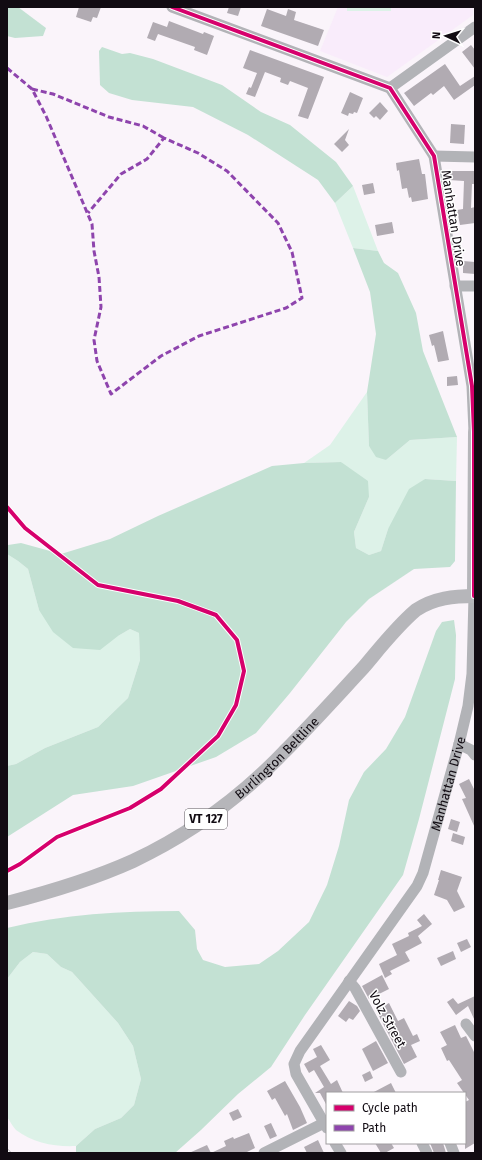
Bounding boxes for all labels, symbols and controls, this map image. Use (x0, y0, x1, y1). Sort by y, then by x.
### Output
north arrow (426, 16, 466, 56)
text: N (430, 31, 443, 39)
street label: Manhattan Drive (438, 169, 469, 267)
street label: Burlington Beltline (232, 714, 322, 802)
street label: Manhattan Drive (428, 735, 469, 833)
road number: VT 127 (185, 809, 227, 829)
street label: Volz Street (366, 988, 409, 1051)
legend (326, 1092, 466, 1144)
text: Cycle path (362, 1101, 418, 1115)
text: Path (362, 1121, 386, 1135)

